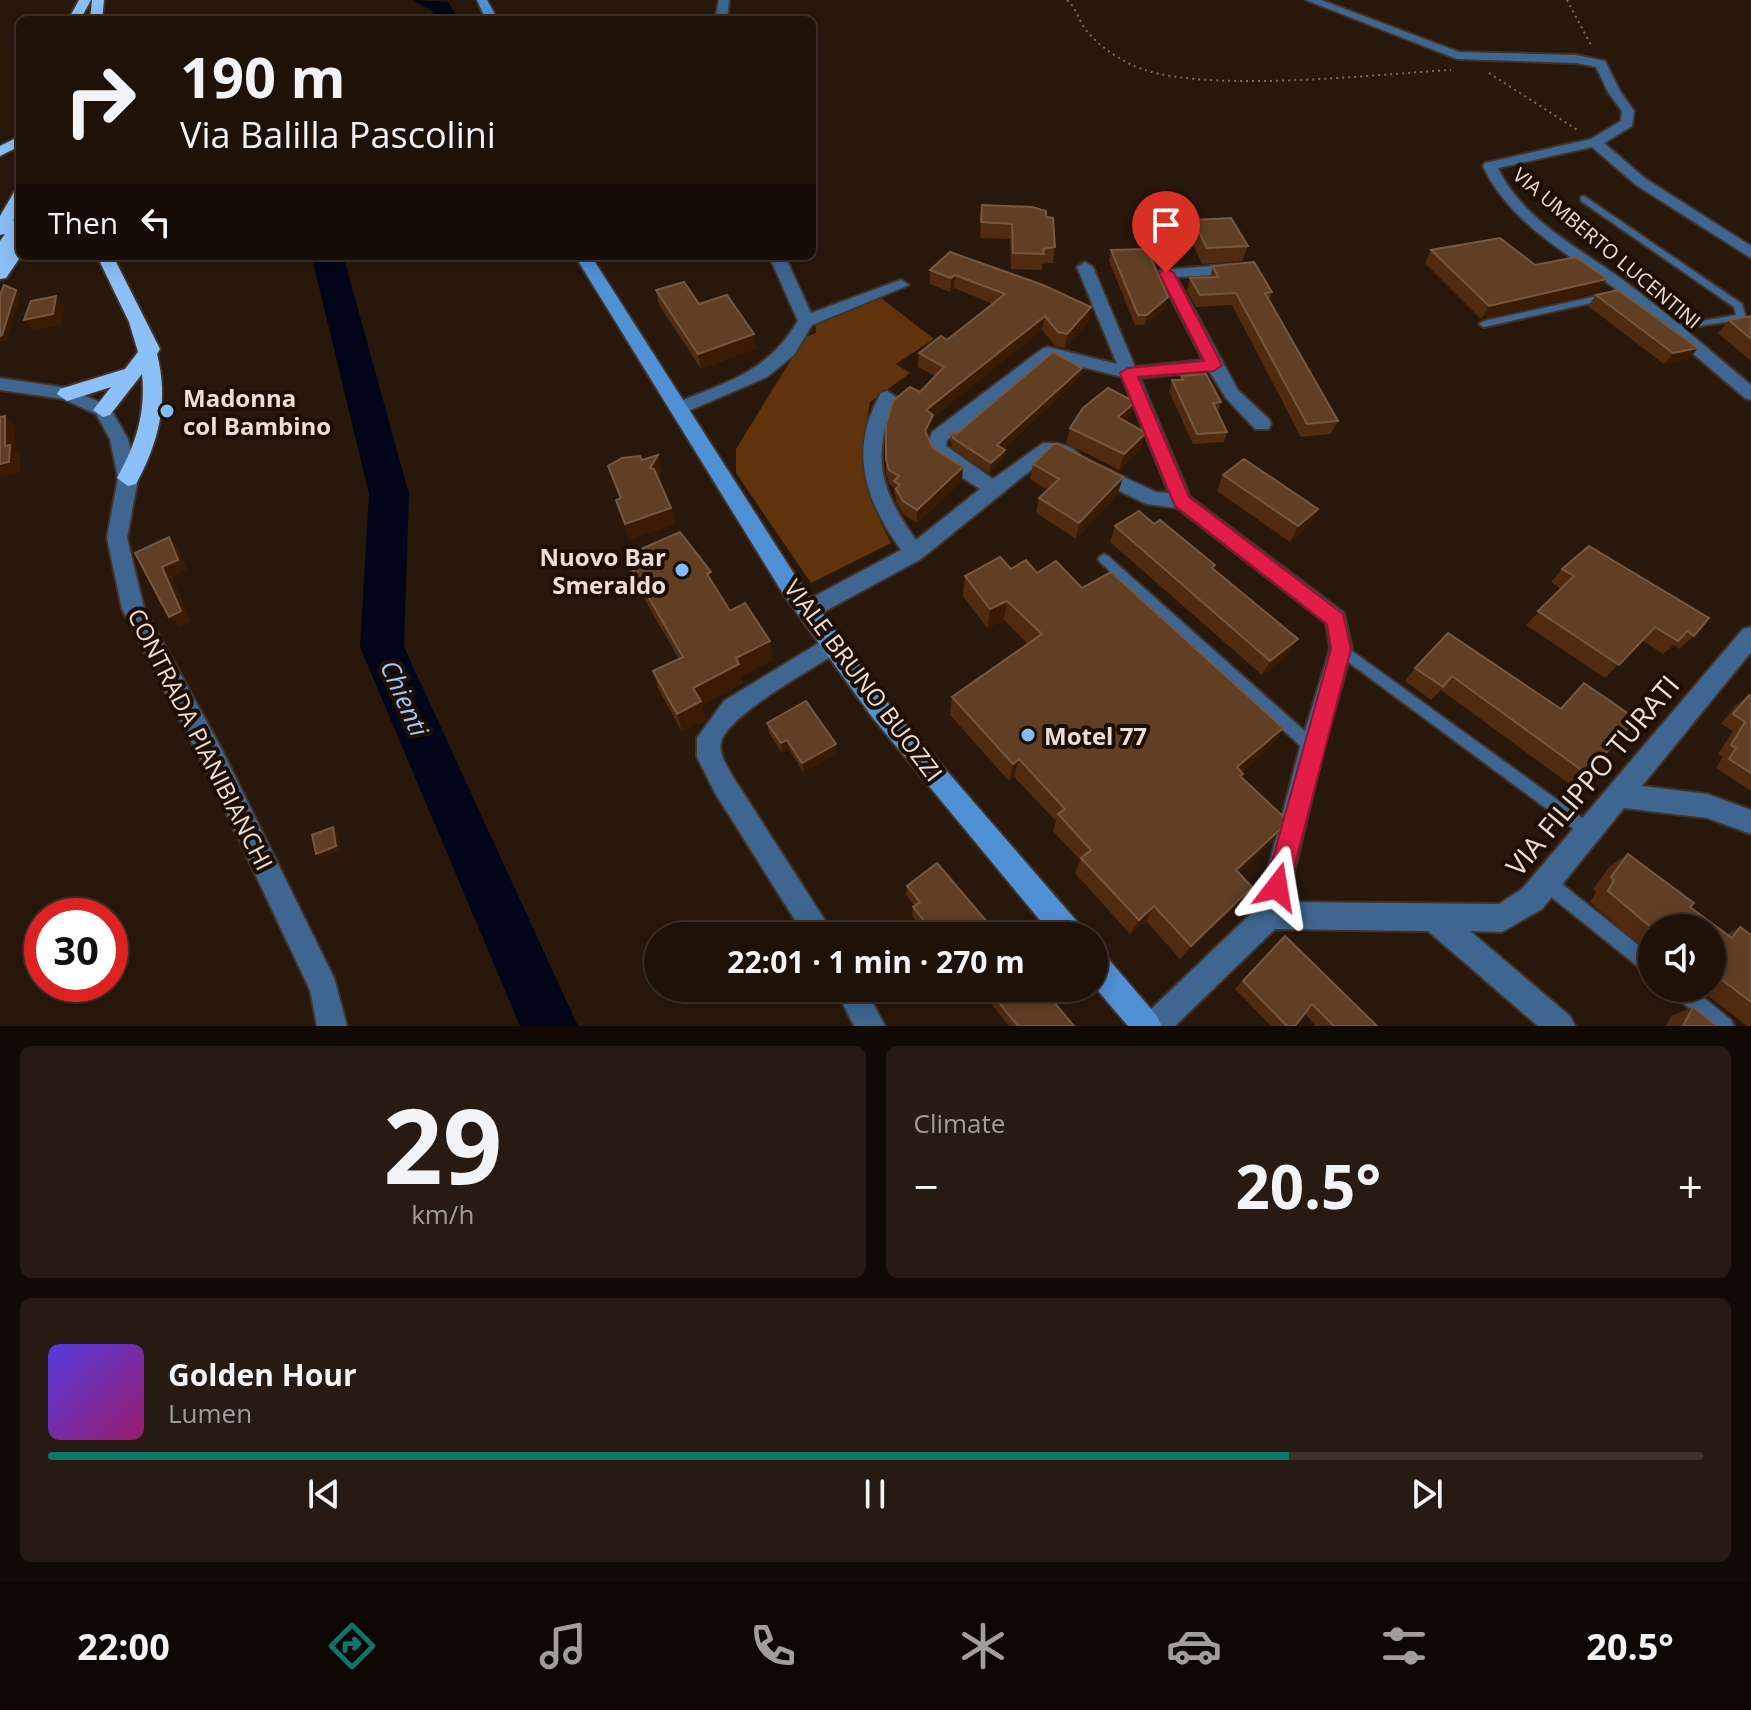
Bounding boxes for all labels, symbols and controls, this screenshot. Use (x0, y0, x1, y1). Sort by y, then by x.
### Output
text: 190 m (180, 38, 346, 114)
icon: right (48, 48, 152, 152)
text: Via Balilla Pascolini (180, 110, 496, 159)
street label: VIA UMBERTO LUCENTINI (1508, 161, 1706, 335)
pin (1132, 191, 1200, 273)
icon: left (134, 200, 178, 244)
text: Then (48, 202, 118, 243)
icon: arrive (1144, 203, 1188, 247)
place label: Madonna col Bambino (183, 381, 331, 442)
marker: Madonna col Bambino (158, 402, 176, 420)
place label: Nuovo Bar Smeraldo (540, 540, 666, 601)
marker: Nuovo Bar Smeraldo (673, 561, 691, 579)
street label: VIALE BRUNO BUOZZI (777, 572, 951, 788)
street label: CONTRADA PIANIBIANCHI (120, 602, 282, 876)
water label: Chienti (372, 654, 438, 742)
street label: VIA FILIPPO TURATI (1497, 667, 1687, 883)
place label: Motel 77 (1044, 719, 1147, 752)
marker: Motel 77 (1019, 726, 1037, 744)
position arrow (1235, 845, 1319, 929)
speed limit sign: 30 (24, 898, 128, 1002)
map controls (1638, 914, 1726, 1002)
button: sound (1638, 914, 1726, 1002)
text: 22:01 · 1 min · 270 m (727, 941, 1025, 982)
text: 29 (383, 1073, 502, 1214)
text: Climate (914, 1105, 1005, 1141)
text: 20.5° (1235, 1145, 1381, 1227)
text: − (914, 1156, 939, 1216)
text: + (1678, 1156, 1703, 1216)
text: km/h (411, 1196, 474, 1232)
text: Golden Hour (168, 1354, 357, 1395)
text: Lumen (168, 1395, 252, 1431)
icon: previous (302, 1472, 346, 1516)
icon: pause (853, 1472, 897, 1516)
icon: next (1405, 1472, 1449, 1516)
icon: directions (324, 1618, 380, 1674)
icon: music (535, 1618, 591, 1674)
icon: phone (745, 1618, 801, 1674)
icon: climate (955, 1618, 1011, 1674)
icon: car (1166, 1618, 1222, 1674)
icon: filters (1376, 1618, 1432, 1674)
text: 22:00 (77, 1622, 170, 1671)
text: 20.5° (1586, 1622, 1674, 1671)

